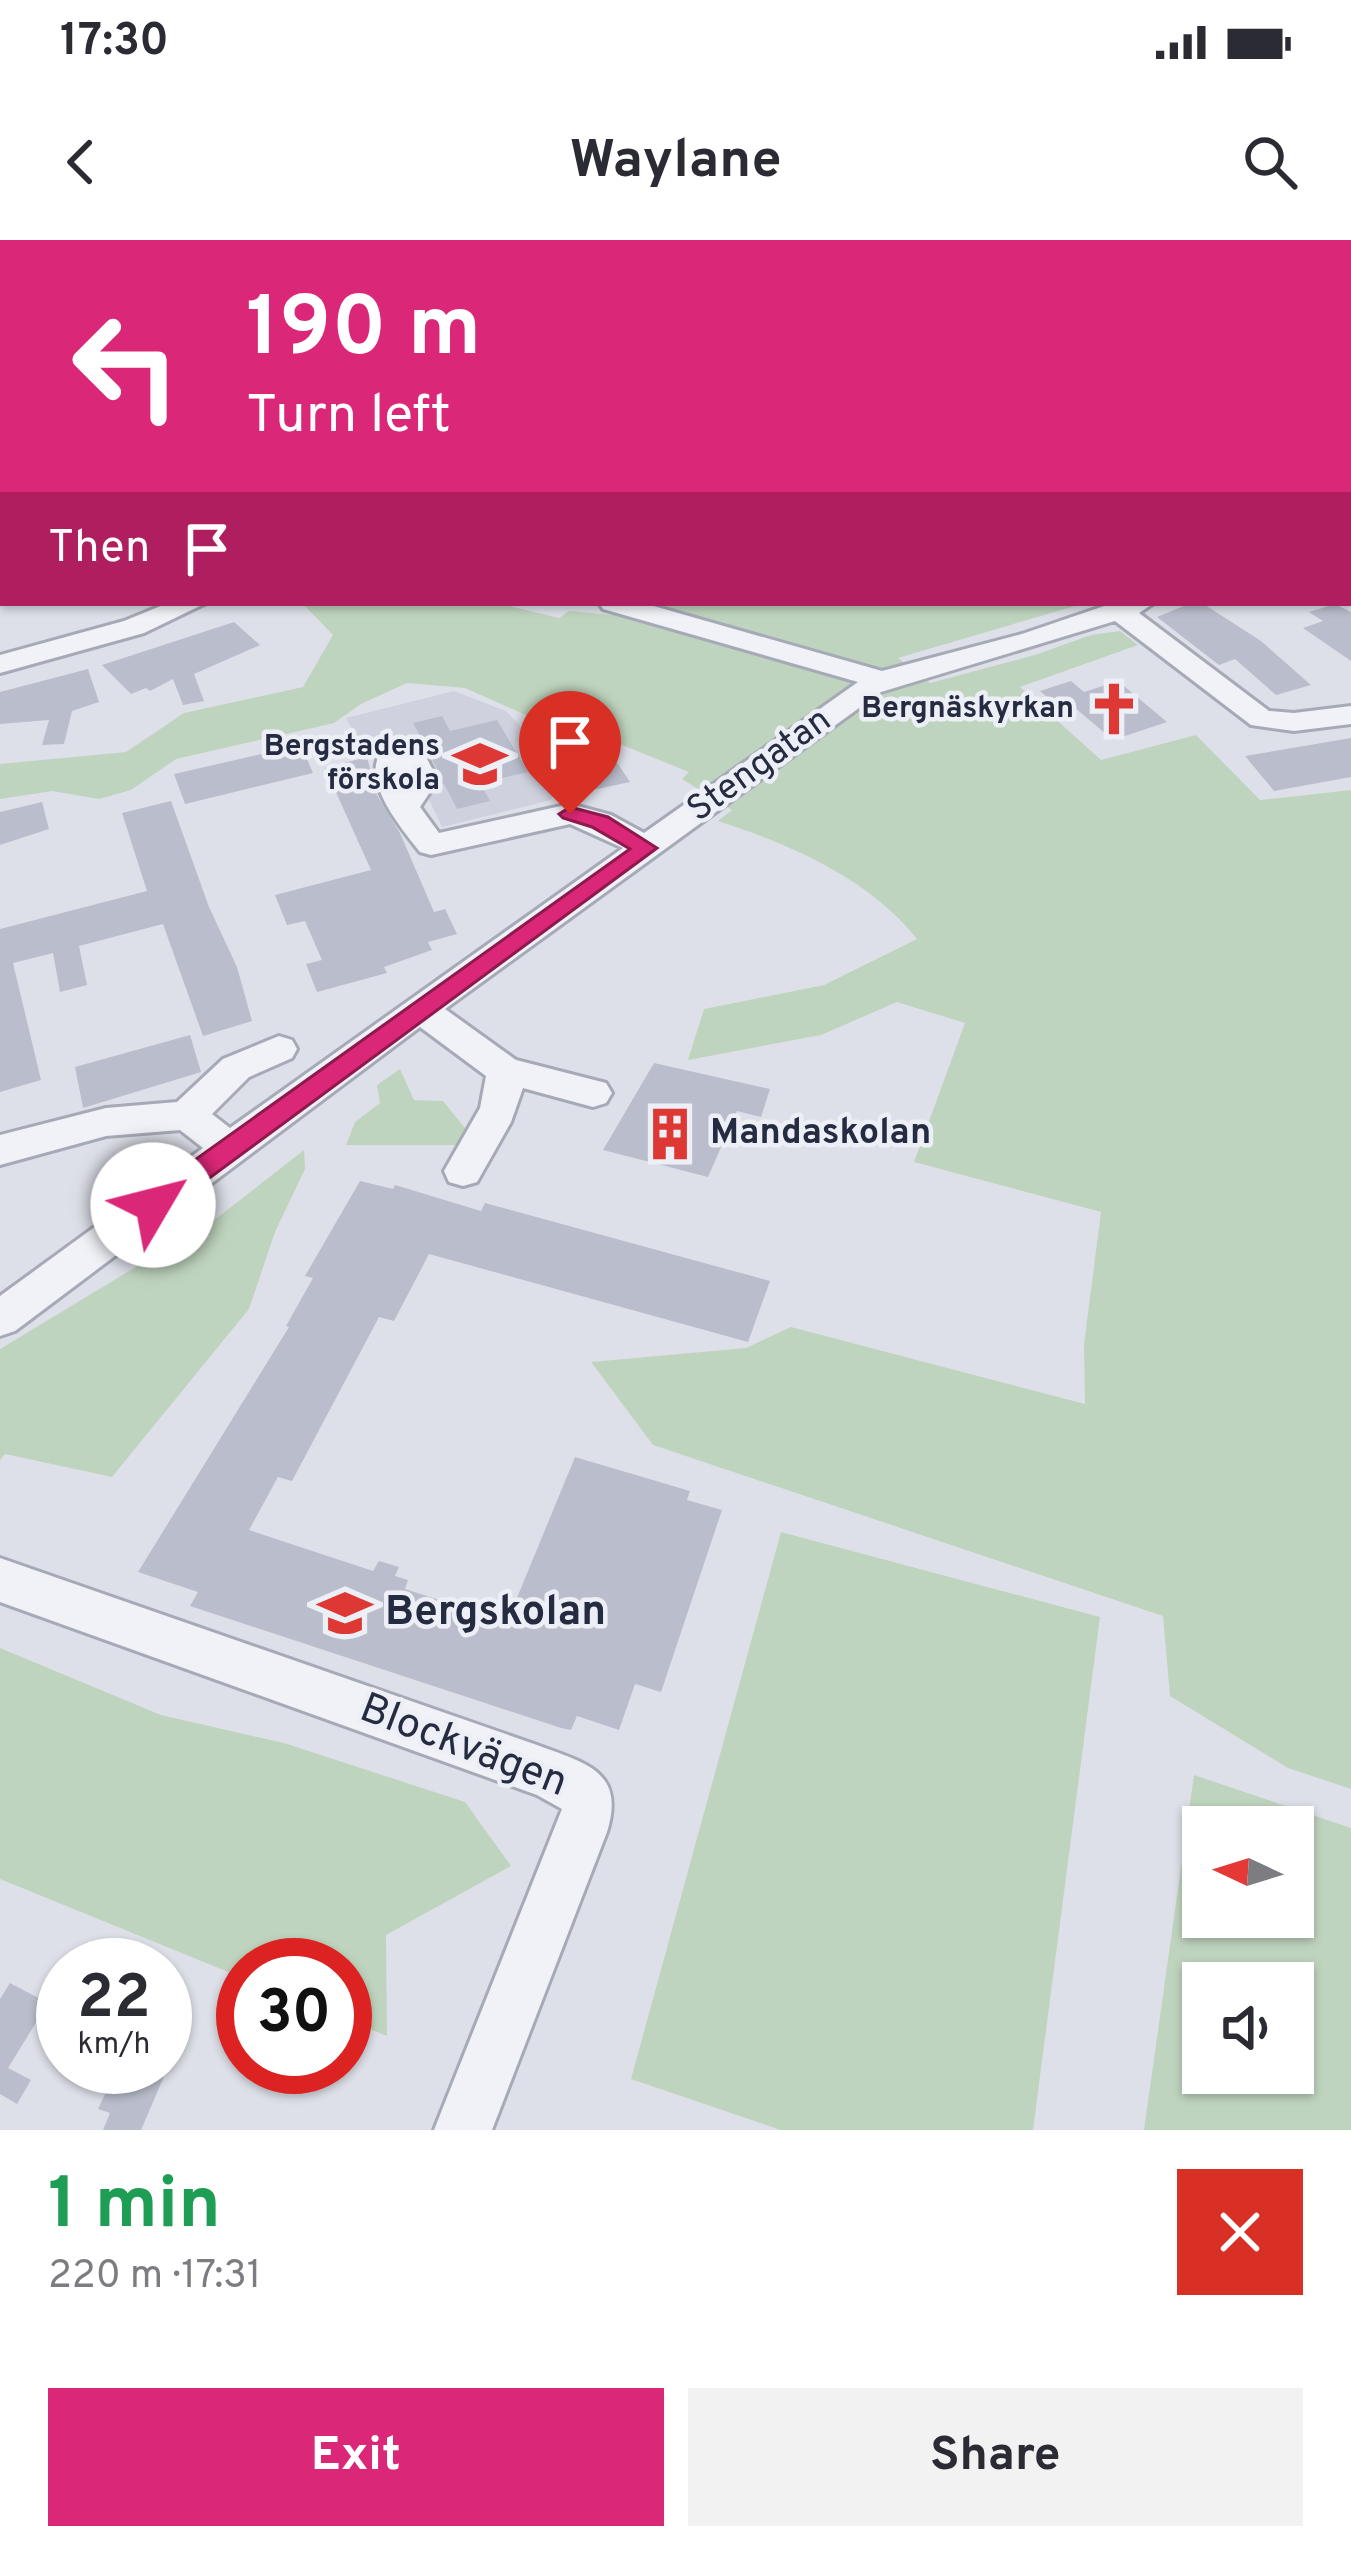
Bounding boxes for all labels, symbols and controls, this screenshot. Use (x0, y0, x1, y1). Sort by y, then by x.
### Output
text: 17:30 (60, 14, 169, 71)
text: Waylane (569, 128, 782, 197)
icon: back (48, 129, 114, 195)
icon: search (1237, 129, 1303, 195)
text: 190 m (246, 279, 481, 385)
icon: left (48, 288, 204, 444)
text: Turn left (246, 383, 451, 452)
icon: arrive (174, 516, 240, 582)
text: Then (48, 521, 150, 578)
church icon: Bergnäskyrkan (1085, 680, 1143, 738)
pin (519, 691, 621, 814)
place label: Bergnäskyrkan (861, 691, 1074, 728)
street label: Stengatan (679, 698, 841, 834)
icon: arrive (537, 709, 603, 775)
place label: Bergstadens förskola (264, 729, 440, 800)
school or university icon: Bergstadens förskola (451, 735, 509, 793)
building icon: Mandaskolan (641, 1105, 699, 1163)
place label: Mandaskolan (710, 1111, 931, 1157)
position arrow (90, 1142, 216, 1268)
school or university icon: Bergskolan (316, 1584, 374, 1642)
place label: Bergskolan (385, 1587, 606, 1640)
street label: Blockvägen (352, 1683, 574, 1811)
north arrow (1182, 1806, 1314, 1938)
map controls (1182, 1806, 1314, 2094)
speed limit sign: 30 (216, 1938, 372, 2094)
button: sound (1182, 1962, 1314, 2094)
text: 22 (77, 1963, 151, 2039)
text: km/h (78, 2027, 150, 2064)
text: 1 min (48, 2162, 221, 2254)
button: close (1177, 2169, 1303, 2295)
text: 220 m · 17:31 (48, 2253, 261, 2302)
button: Exit (48, 2388, 664, 2526)
button: Share (688, 2388, 1303, 2526)

